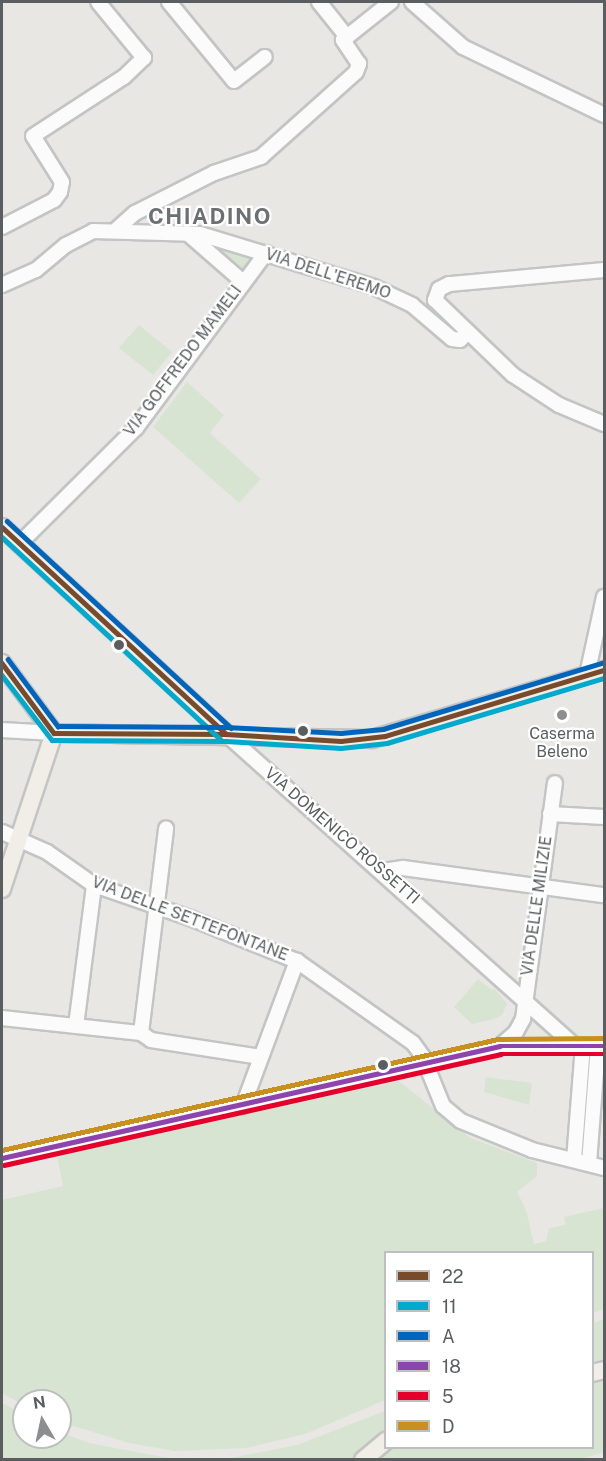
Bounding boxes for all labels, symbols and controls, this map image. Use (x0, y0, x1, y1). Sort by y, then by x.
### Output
district label: CHIADINO (148, 204, 272, 230)
street label: VIA DELL'EREMO (263, 245, 393, 303)
street label: VIA GOFFREDO MAMELI (120, 282, 246, 440)
unlabelled marker (113, 639, 125, 651)
marker: Caserma Beleno (555, 708, 569, 722)
place label: Caserma Beleno (529, 724, 595, 762)
unlabelled marker (297, 725, 309, 737)
street label: VIA DOMENICO ROSSETTI (261, 764, 423, 908)
street label: VIA DELLE MILIZIE (518, 835, 556, 977)
street label: VIA DELLE SETTEFONTANE (89, 873, 291, 965)
unlabelled marker (377, 1059, 389, 1071)
legend (384, 1251, 594, 1449)
text: 22 (442, 1266, 463, 1287)
text: 11 (442, 1296, 457, 1317)
text: A (442, 1326, 455, 1347)
text: 18 (442, 1356, 461, 1377)
text: 5 (442, 1386, 454, 1407)
north arrow (12, 1389, 72, 1449)
text: N (32, 1392, 47, 1413)
text: D (442, 1416, 454, 1437)

